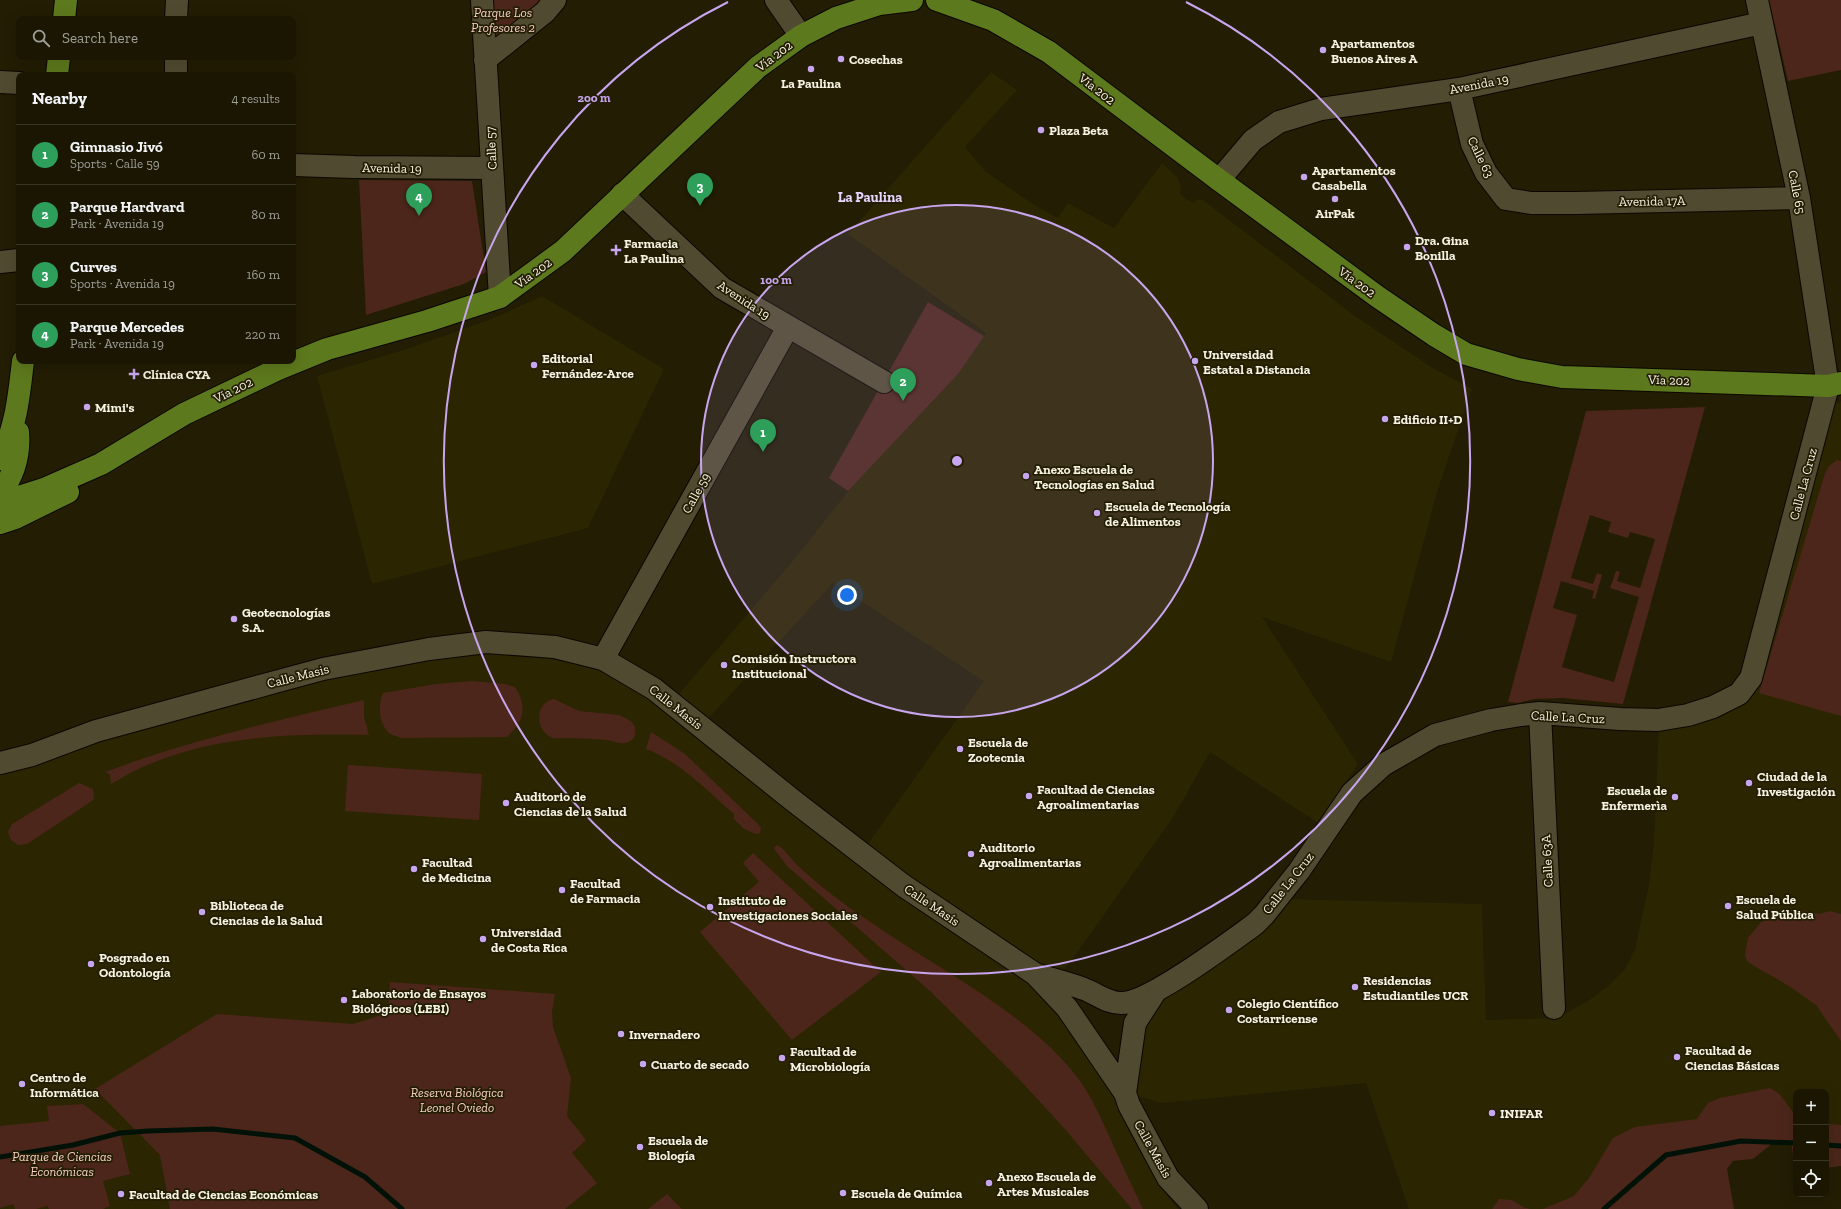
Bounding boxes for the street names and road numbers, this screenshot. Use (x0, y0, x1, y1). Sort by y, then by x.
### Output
street label: Vía 202 (752, 37, 795, 75)
street label: Vía 202 (1075, 70, 1118, 108)
street label: Avenida 19 (1448, 71, 1510, 97)
street label: Calle 57 (482, 126, 500, 170)
street label: Calle 63 (1465, 134, 1497, 180)
street label: Avenida 19 (362, 160, 422, 176)
street label: Calle 65 (1785, 169, 1809, 215)
street label: Avenida 17A (1619, 193, 1686, 209)
street label: Vía 202 (511, 254, 555, 292)
street label: Vía 202 (1335, 263, 1379, 301)
street label: Avenida 19 (715, 277, 773, 323)
street label: Vía 202 (1647, 372, 1691, 388)
street label: Vía 202 (210, 374, 255, 406)
street label: Calle La Cruz (1786, 446, 1820, 522)
street label: Calle 59 (679, 470, 713, 516)
street label: Calle Masis (265, 661, 331, 691)
street label: Calle Masís (646, 682, 706, 733)
street label: Calle La Cruz (1531, 708, 1605, 726)
street label: Calle 63A (1538, 834, 1556, 888)
street label: Calle La Cruz (1259, 849, 1317, 917)
street label: Calle Masís (902, 881, 963, 929)
street label: Calle Masís (1131, 1118, 1175, 1181)

